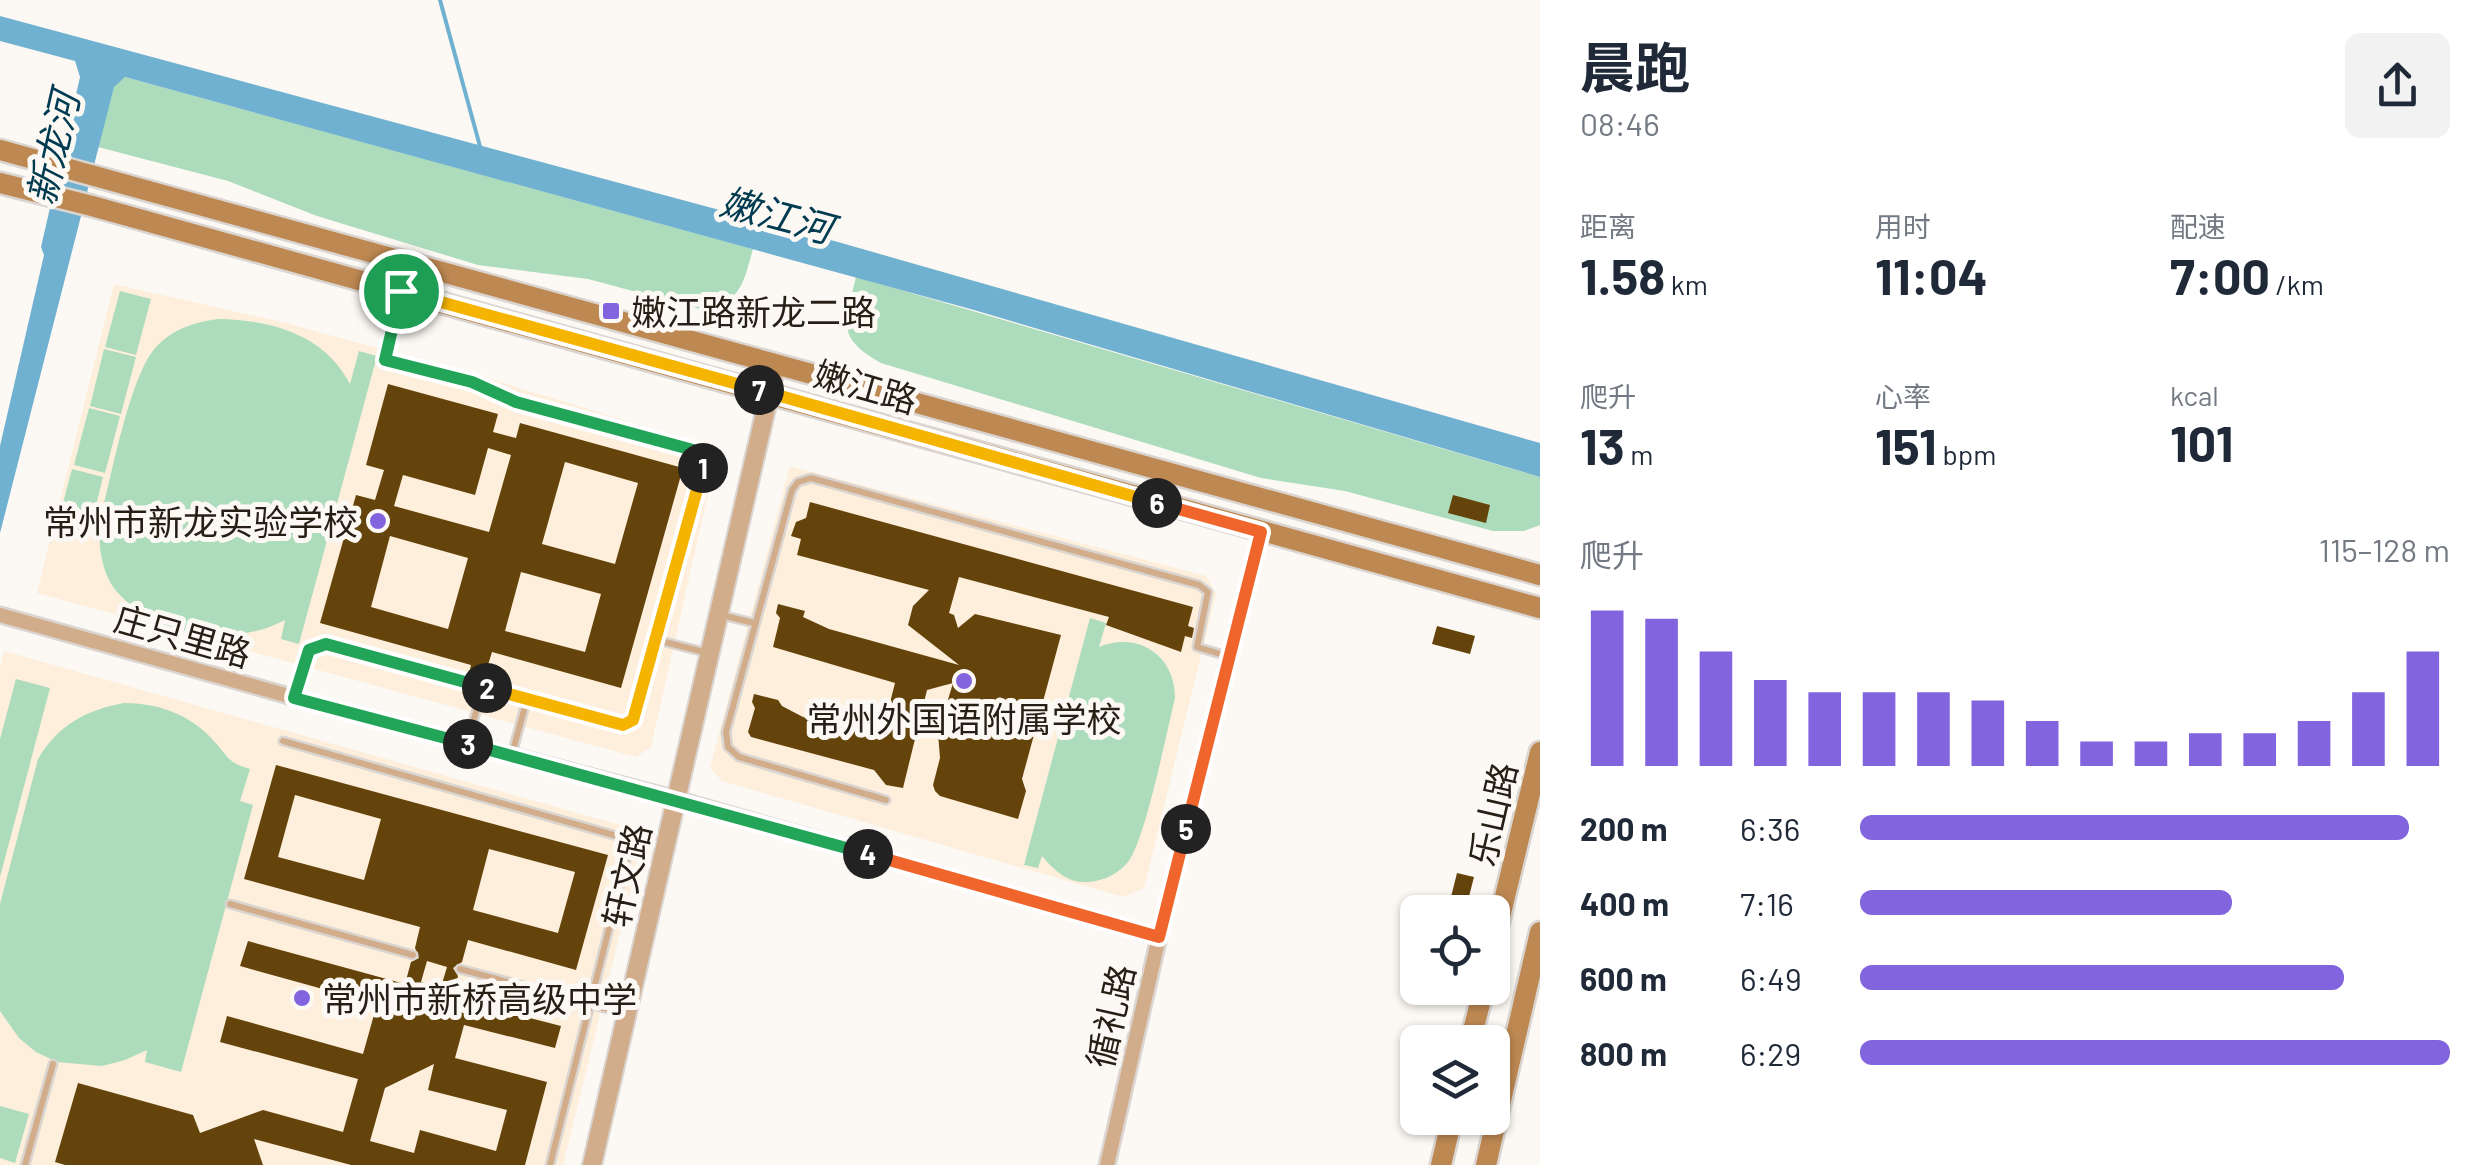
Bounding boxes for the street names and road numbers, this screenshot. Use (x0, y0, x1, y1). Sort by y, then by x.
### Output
street label: 嫩江路 (810, 351, 922, 421)
street label: 庄只里路 (110, 596, 256, 674)
street label: 乐山路 (1460, 758, 1524, 870)
street label: 轩文路 (594, 819, 658, 931)
street label: 循礼路 (1078, 960, 1142, 1072)

